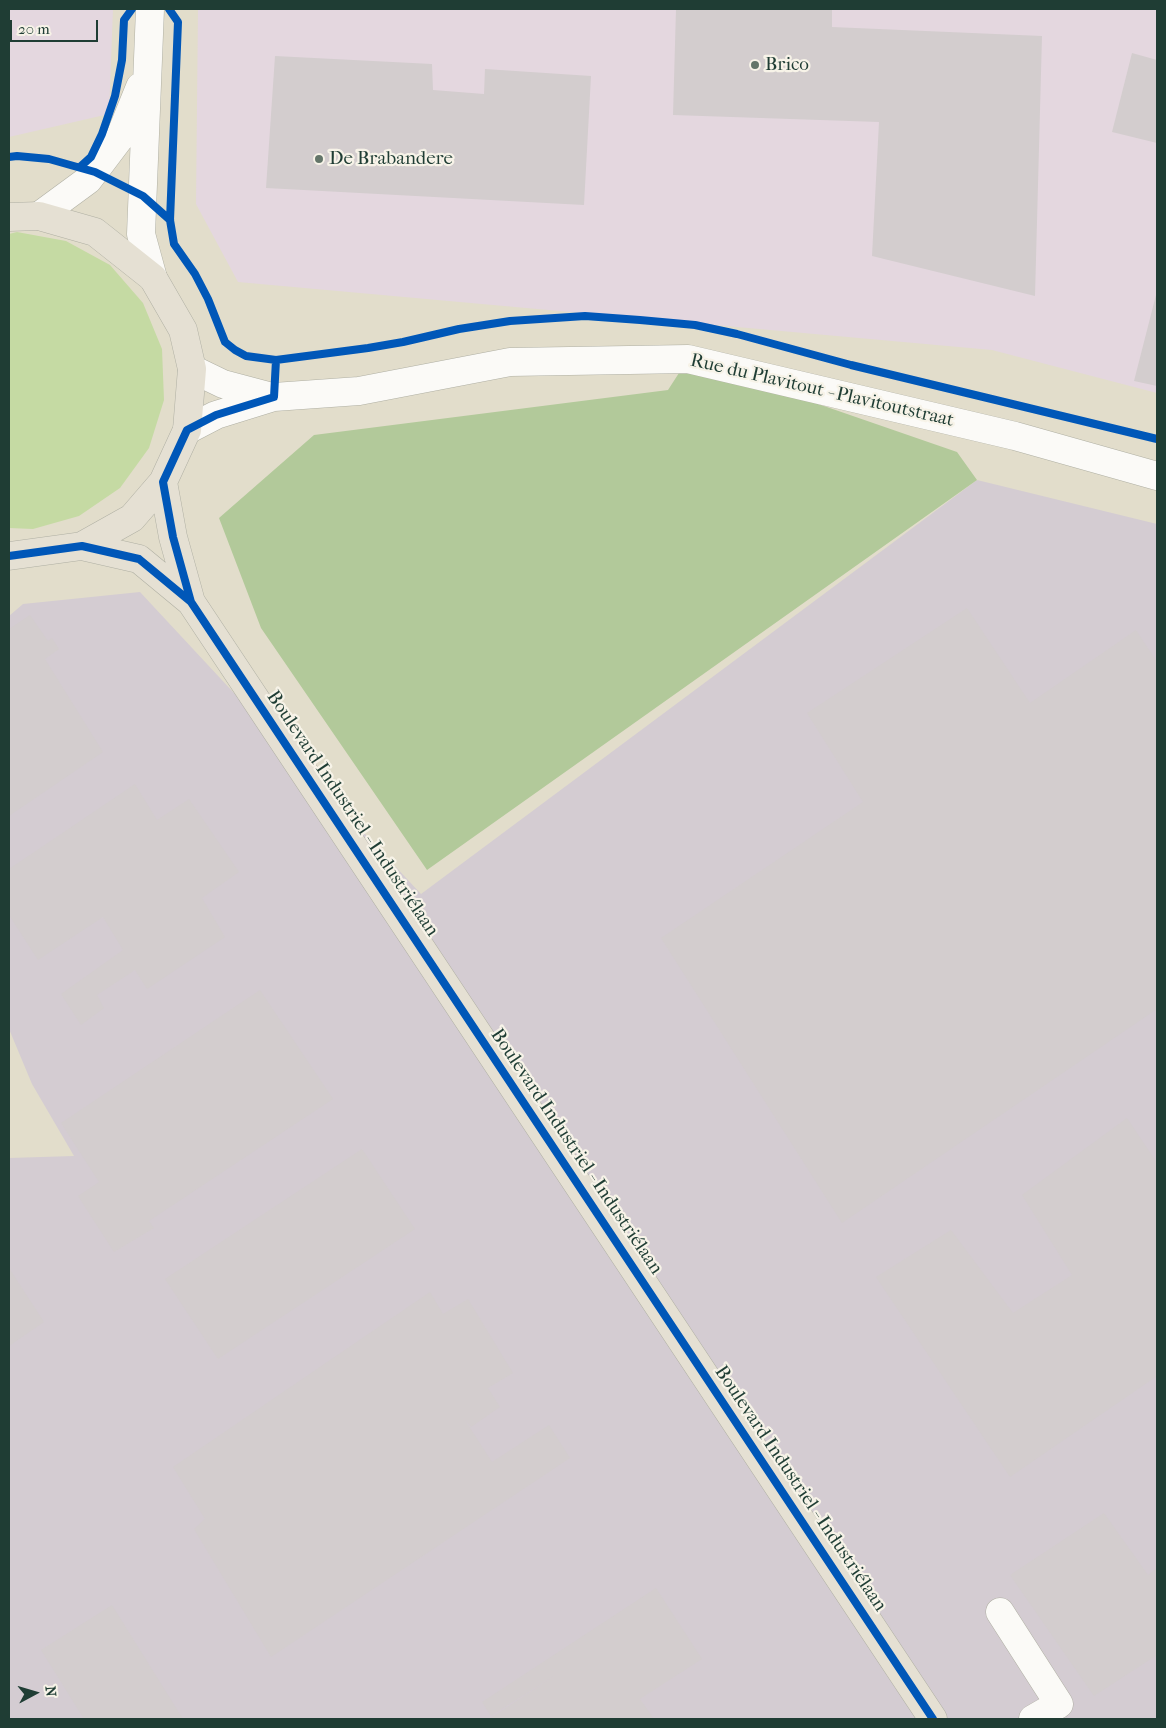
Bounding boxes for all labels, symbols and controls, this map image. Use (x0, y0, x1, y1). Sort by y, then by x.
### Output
scale bar (12, 10, 100, 42)
text: 20 m (18, 20, 50, 38)
place label: Brico (765, 54, 809, 76)
marker: Brico (749, 59, 761, 71)
place label: De Brabandere (329, 148, 453, 170)
marker: De Brabandere (313, 153, 325, 165)
street label: Rue du Plavitout - Plavitoutstraat (688, 350, 956, 432)
street label: Boulevard Industriel - Industriélaan (261, 687, 443, 941)
street label: Boulevard Industriel - Industriélaan (485, 1025, 667, 1279)
street label: Boulevard Industriel - Industriélaan (709, 1362, 891, 1616)
north arrow (10, 1668, 60, 1718)
text: N (41, 1685, 59, 1698)

